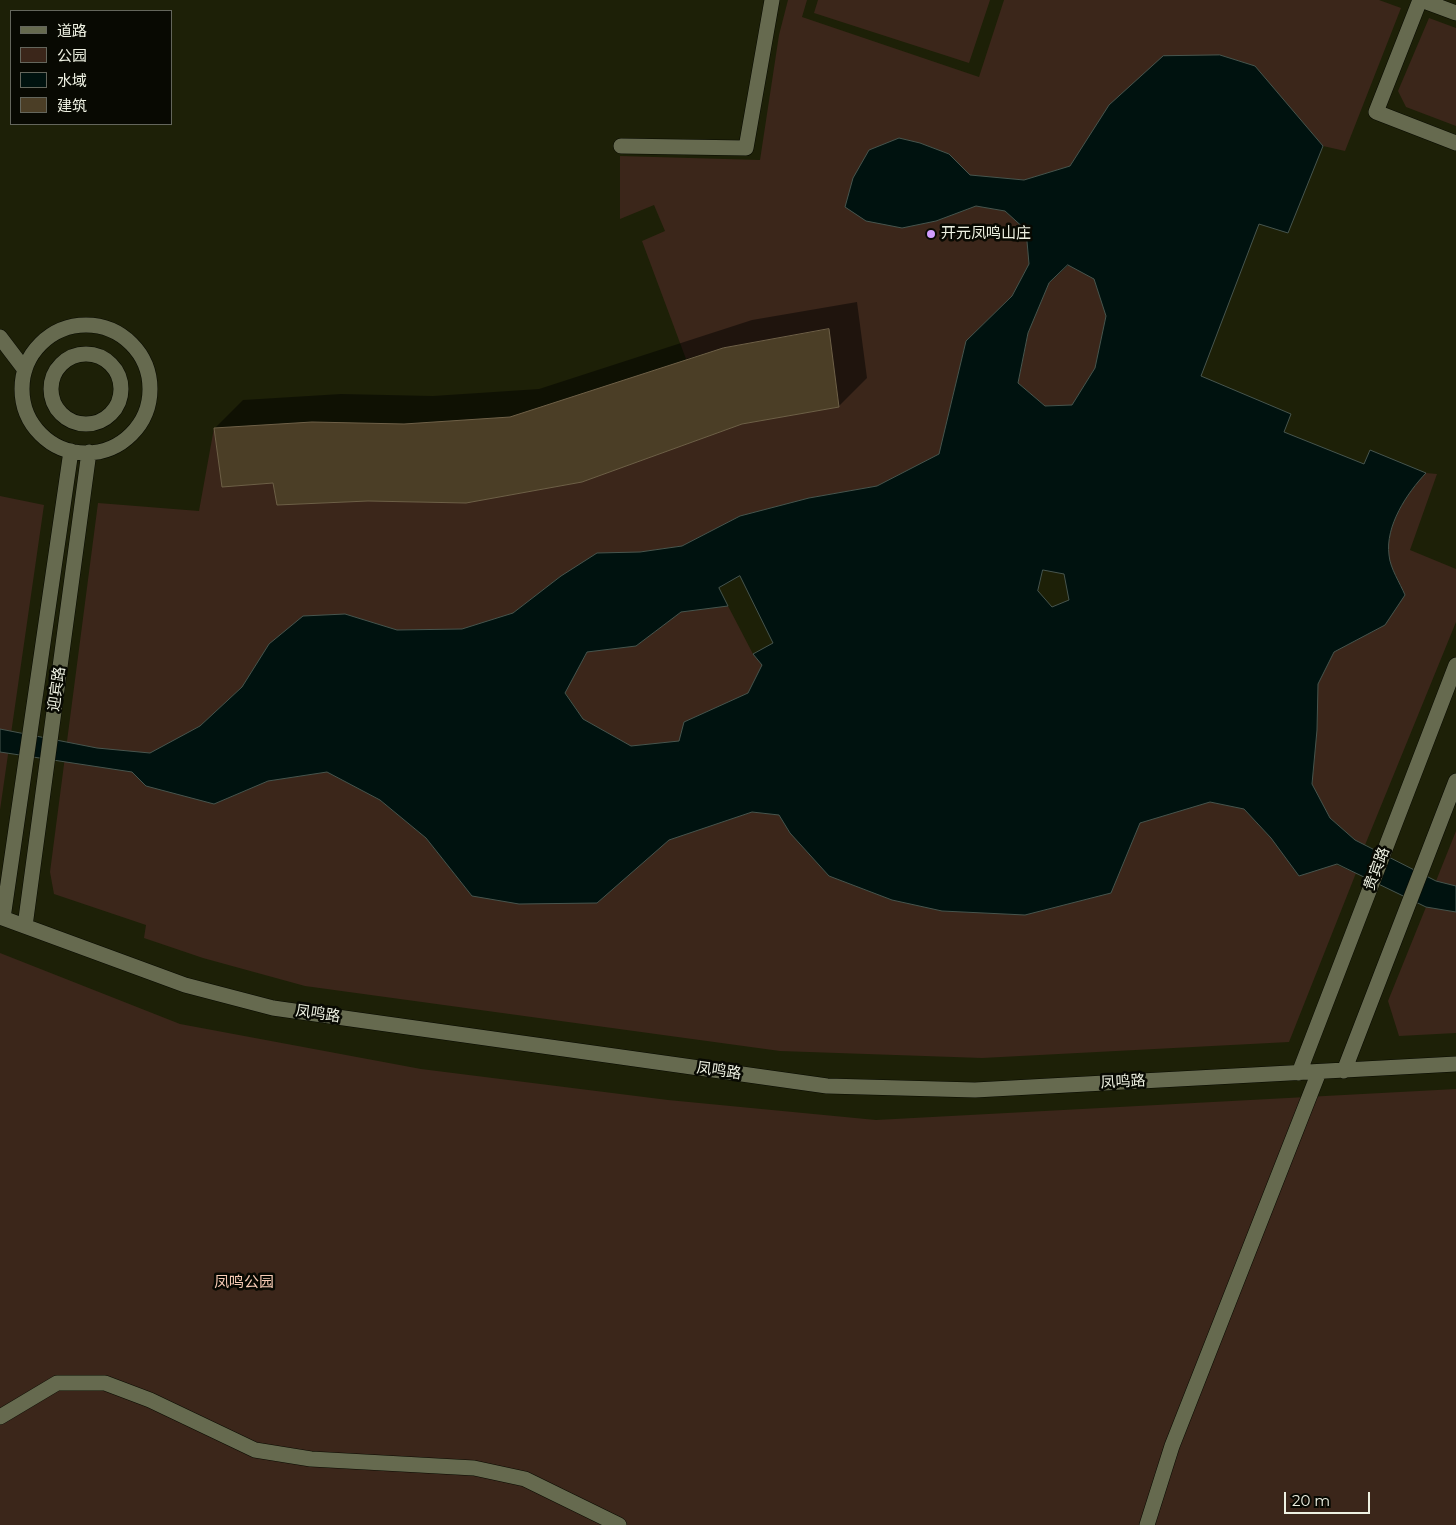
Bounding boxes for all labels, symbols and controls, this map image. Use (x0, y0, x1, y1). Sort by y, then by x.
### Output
legend (10, 10, 172, 125)
text: 道路 (57, 21, 87, 40)
text: 公园 (57, 46, 87, 65)
text: 水域 (57, 71, 87, 90)
text: 建筑 (57, 96, 87, 115)
place label: 开元凤鸣山庄 (941, 225, 1031, 243)
marker: 开元凤鸣山庄 (925, 228, 937, 240)
street label: 迎宾路 (45, 665, 69, 713)
street label: 贵宾路 (1361, 845, 1393, 893)
street label: 凤鸣路 (294, 1002, 342, 1026)
street label: 凤鸣路 (695, 1059, 743, 1083)
street label: 凤鸣路 (1100, 1072, 1146, 1092)
park label: 凤鸣公园 (214, 1274, 274, 1292)
scale bar (1286, 1482, 1372, 1514)
text: 20 m (1292, 1491, 1330, 1510)

